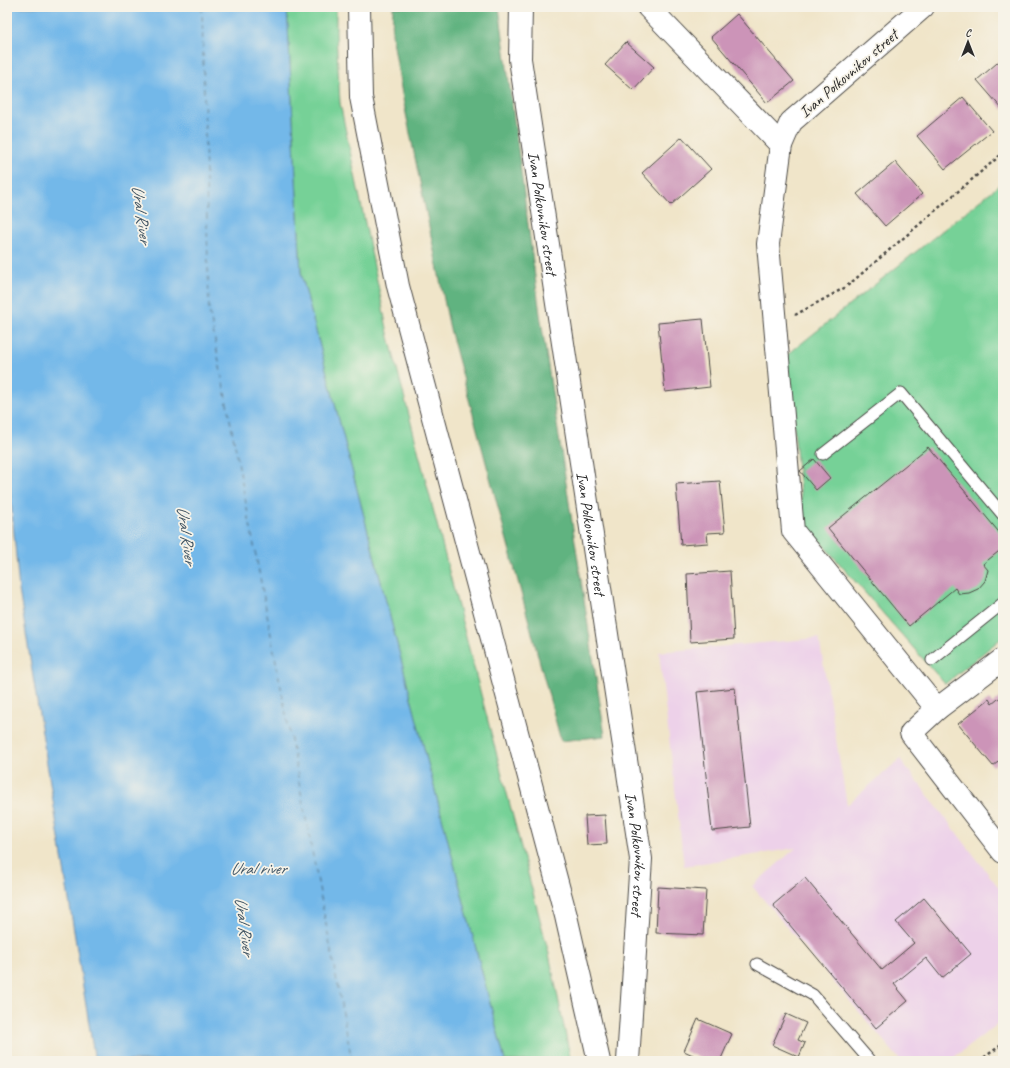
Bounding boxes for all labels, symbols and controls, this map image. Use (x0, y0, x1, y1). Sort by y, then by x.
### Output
north arrow (948, 22, 988, 62)
street label: Ivan Polkovnikov street (795, 24, 904, 122)
text: С (965, 25, 972, 39)
street label: Ivan Polkovnikov street (523, 150, 562, 279)
water label: Ural River (127, 184, 156, 247)
street label: Ivan Polkovnikov street (572, 471, 610, 599)
water label: Ural River (172, 505, 201, 568)
street label: Ivan Polkovnikov street (620, 791, 650, 919)
water label: Ural river (230, 858, 289, 879)
water label: Ural River (230, 896, 259, 959)

